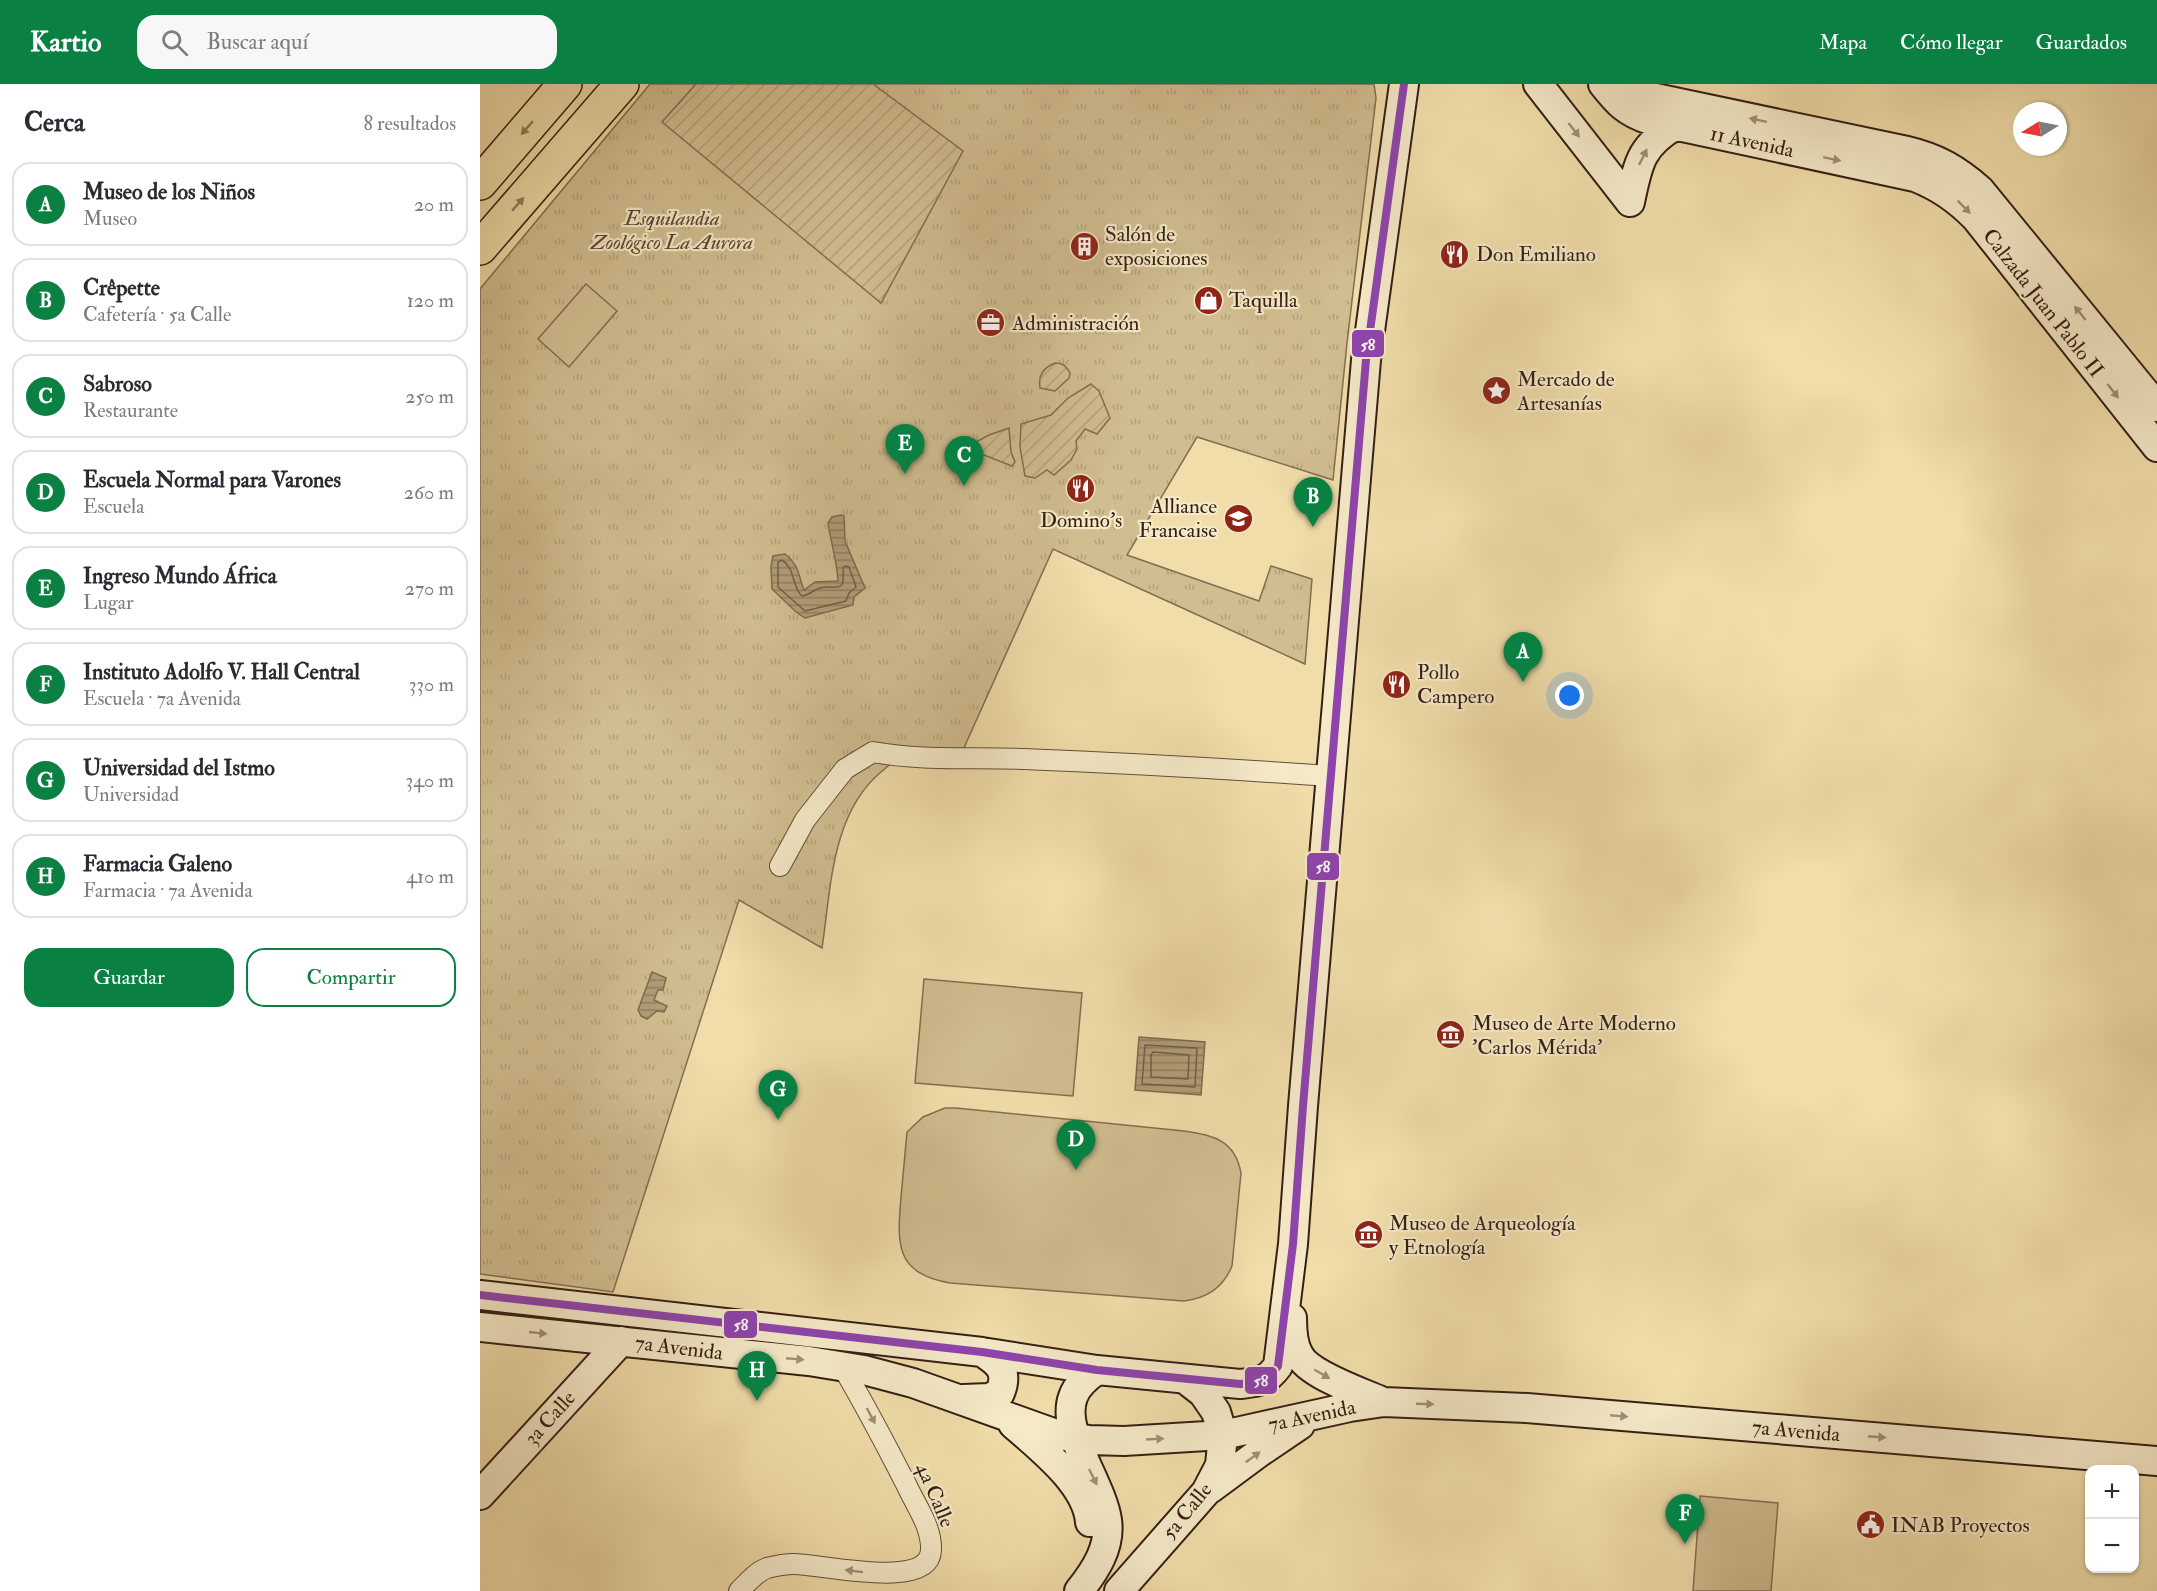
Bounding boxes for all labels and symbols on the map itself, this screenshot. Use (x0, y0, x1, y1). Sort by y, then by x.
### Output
north arrow (2013, 102, 2067, 156)
one-way arrow (1748, 115, 1767, 124)
one-way arrow (521, 120, 534, 135)
street label: 11 Avenida (1708, 120, 1797, 164)
one-way arrow (1567, 122, 1580, 138)
one-way arrow (1639, 149, 1648, 166)
one-way arrow (1823, 155, 1842, 164)
one-way arrow (512, 196, 525, 212)
one-way arrow (1957, 199, 1971, 213)
park label: Esquilandia Zoológico La Aurora (590, 205, 753, 256)
place label: Salón de exposiciones (1105, 221, 1207, 272)
street label: Calzada Juan Pablo II (1976, 223, 2110, 383)
building icon: Salón de exposiciones (1068, 230, 1100, 262)
restaurant icon: Don Emiliano (1439, 238, 1471, 270)
place label: Don Emiliano (1476, 241, 1596, 268)
shop icon: Taquilla (1192, 284, 1224, 316)
place label: Taquilla (1229, 287, 1298, 314)
one-way arrow (2074, 305, 2087, 321)
office icon: Administración (975, 307, 1007, 339)
place label: Administración (1011, 310, 1139, 337)
line badge: 58 (1351, 329, 1385, 358)
text: 58 (1361, 335, 1376, 355)
place label: Mercado de Artesanías (1516, 366, 1615, 417)
place icon: Mercado de Artesanías (1480, 375, 1512, 407)
one-way arrow (2106, 383, 2119, 399)
pin: E (886, 424, 924, 474)
pin: C (944, 436, 984, 486)
restaurant icon: Domino's (1065, 473, 1097, 505)
pin: B (1294, 478, 1332, 527)
place label: Alliance Francaise (1138, 493, 1217, 544)
school or university icon: Alliance Francaise (1222, 502, 1254, 534)
place label: Domino's (1040, 507, 1122, 534)
pin: A (1504, 632, 1542, 682)
place label: Pollo Campero (1417, 659, 1494, 710)
restaurant icon: Pollo Campero (1380, 668, 1412, 700)
your location (1555, 681, 1584, 710)
line badge: 58 (1306, 852, 1340, 881)
text: 58 (1316, 857, 1331, 877)
place label: Museo de Arte Moderno 'Carlos Mérida' (1472, 1010, 1676, 1061)
museum icon: Museo de Arte Moderno 'Carlos Mérida' (1435, 1019, 1467, 1051)
pin: G (758, 1070, 798, 1120)
pin: D (1056, 1120, 1096, 1170)
place label: Museo de Arqueología y Etnología (1389, 1210, 1576, 1261)
museum icon: Museo de Arqueología y Etnología (1352, 1219, 1384, 1251)
line badge: 58 (723, 1310, 758, 1339)
text: 58 (734, 1315, 749, 1335)
one-way arrow (529, 1328, 548, 1338)
street label: 7a Avenida (633, 1329, 725, 1367)
pin: H (738, 1352, 776, 1401)
one-way arrow (785, 1355, 804, 1364)
line badge: 58 (1244, 1366, 1278, 1395)
one-way arrow (1314, 1369, 1331, 1379)
text: 58 (1254, 1371, 1269, 1391)
street label: 3a Calle (518, 1385, 582, 1451)
street label: 7a Avenida (1266, 1394, 1358, 1438)
one-way arrow (1415, 1400, 1434, 1409)
one-way arrow (867, 1408, 876, 1425)
one-way arrow (1610, 1411, 1629, 1421)
street label: 7a Avenida (1751, 1414, 1842, 1448)
one-way arrow (1867, 1433, 1886, 1442)
one-way arrow (1146, 1435, 1165, 1444)
one-way arrow (1245, 1451, 1261, 1463)
street label: 4a Calle (909, 1459, 961, 1532)
one-way arrow (1088, 1469, 1097, 1486)
street label: 5a Calle (1156, 1477, 1218, 1545)
pin: F (1666, 1494, 1704, 1544)
public building icon: INAB Proyectos (1854, 1509, 1886, 1541)
place label: INAB Proyectos (1891, 1512, 2030, 1539)
one-way arrow (845, 1566, 864, 1576)

